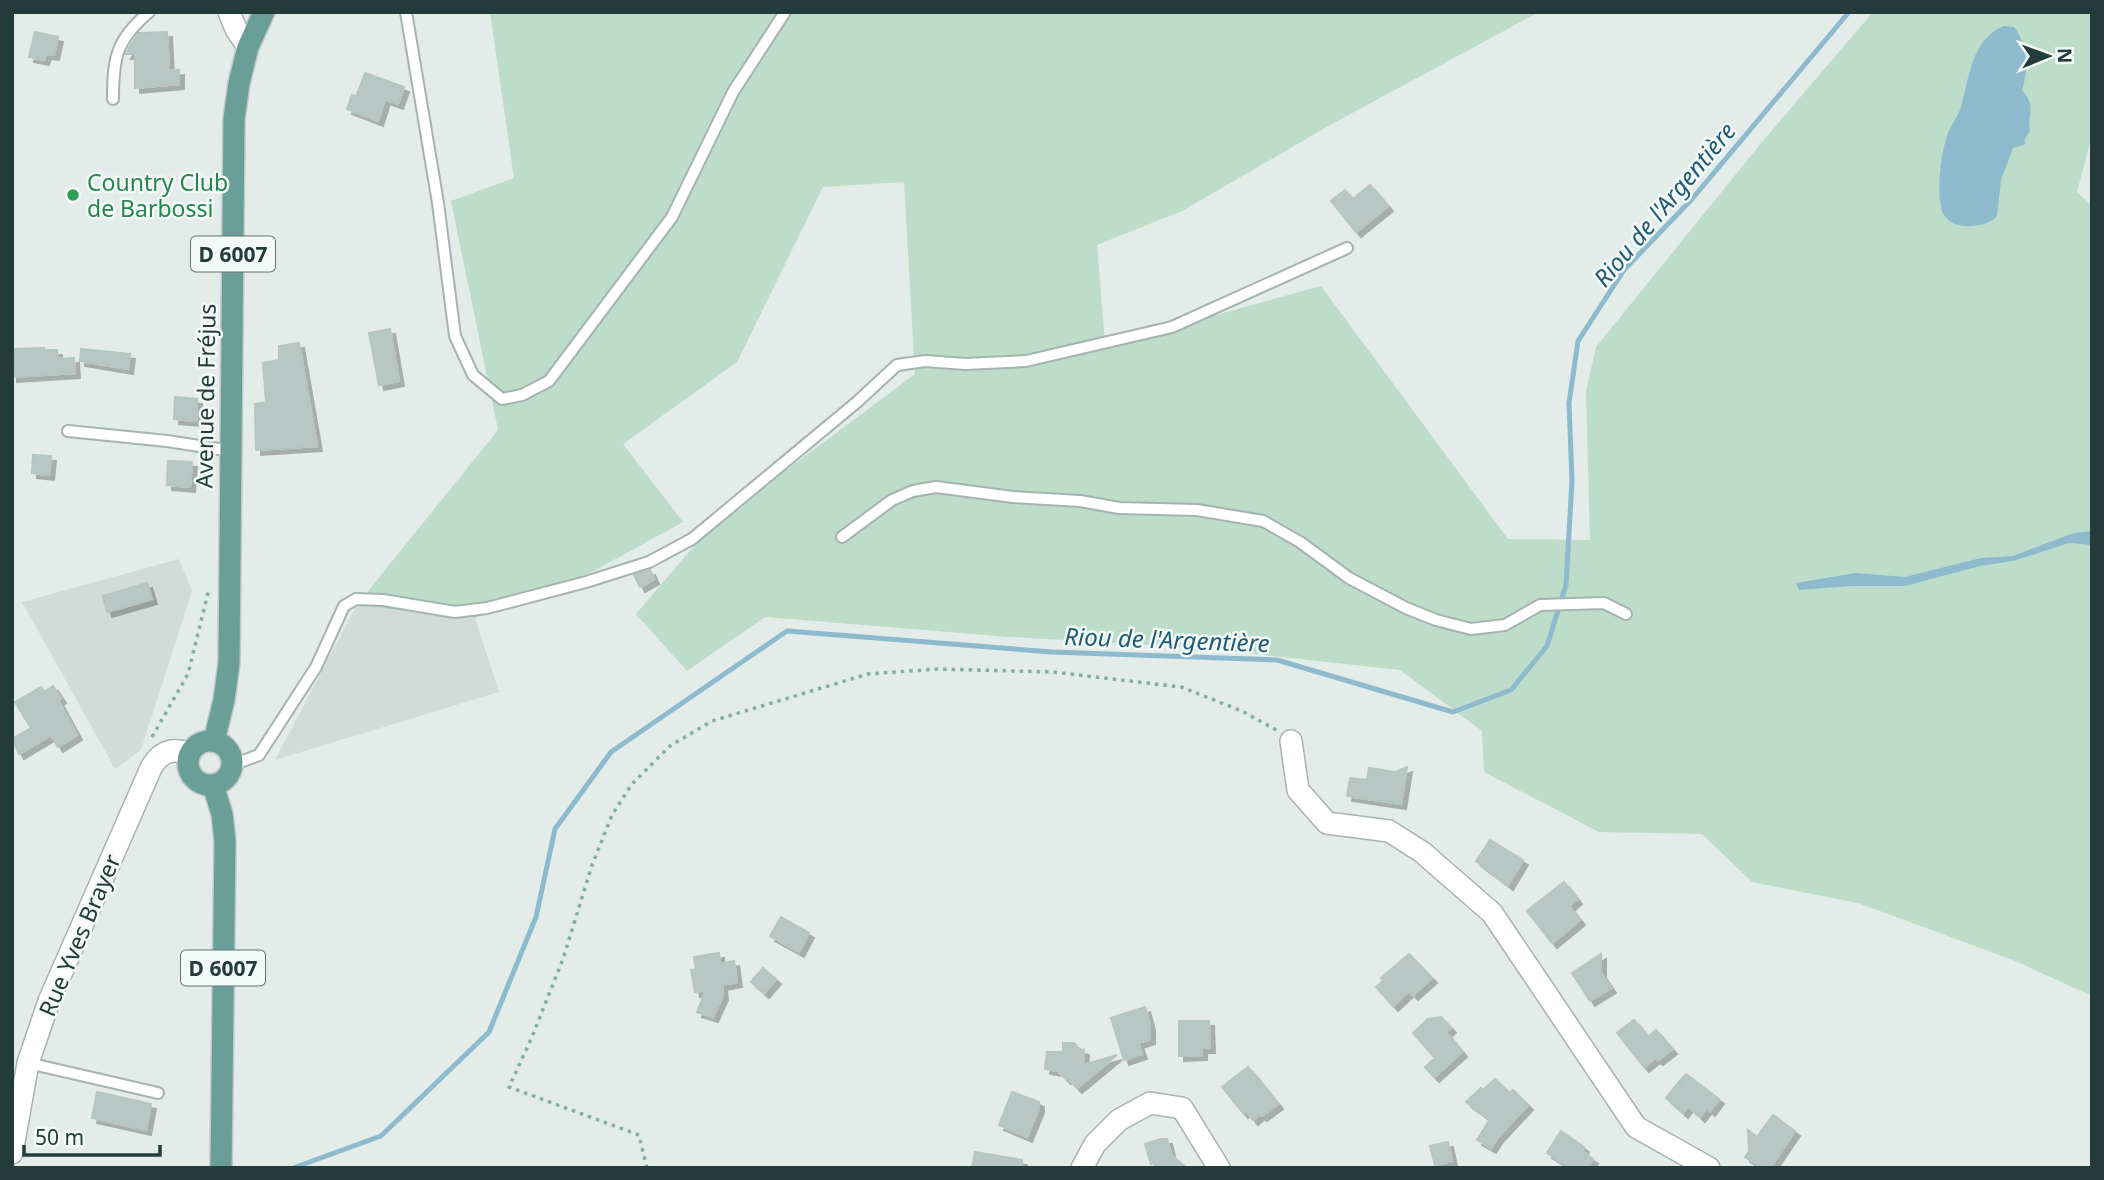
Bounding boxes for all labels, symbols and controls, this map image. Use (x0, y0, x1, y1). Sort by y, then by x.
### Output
north arrow (2013, 21, 2083, 91)
text: N (2052, 48, 2078, 64)
water label: Riou de l'Argentière (1585, 115, 1743, 293)
place label: Country Club de Barbossi (87, 166, 228, 224)
marker: Country Club de Barbossi (65, 187, 81, 203)
road number: D 6007 (191, 236, 275, 272)
street label: Avenue de Fréjus (187, 303, 223, 489)
water label: Riou de l'Argentière (1064, 619, 1270, 659)
street label: Rue Yves Brayer (30, 849, 128, 1021)
road number: D 6007 (181, 950, 265, 986)
scale bar (24, 1114, 161, 1158)
text: 50 m (35, 1123, 84, 1151)

